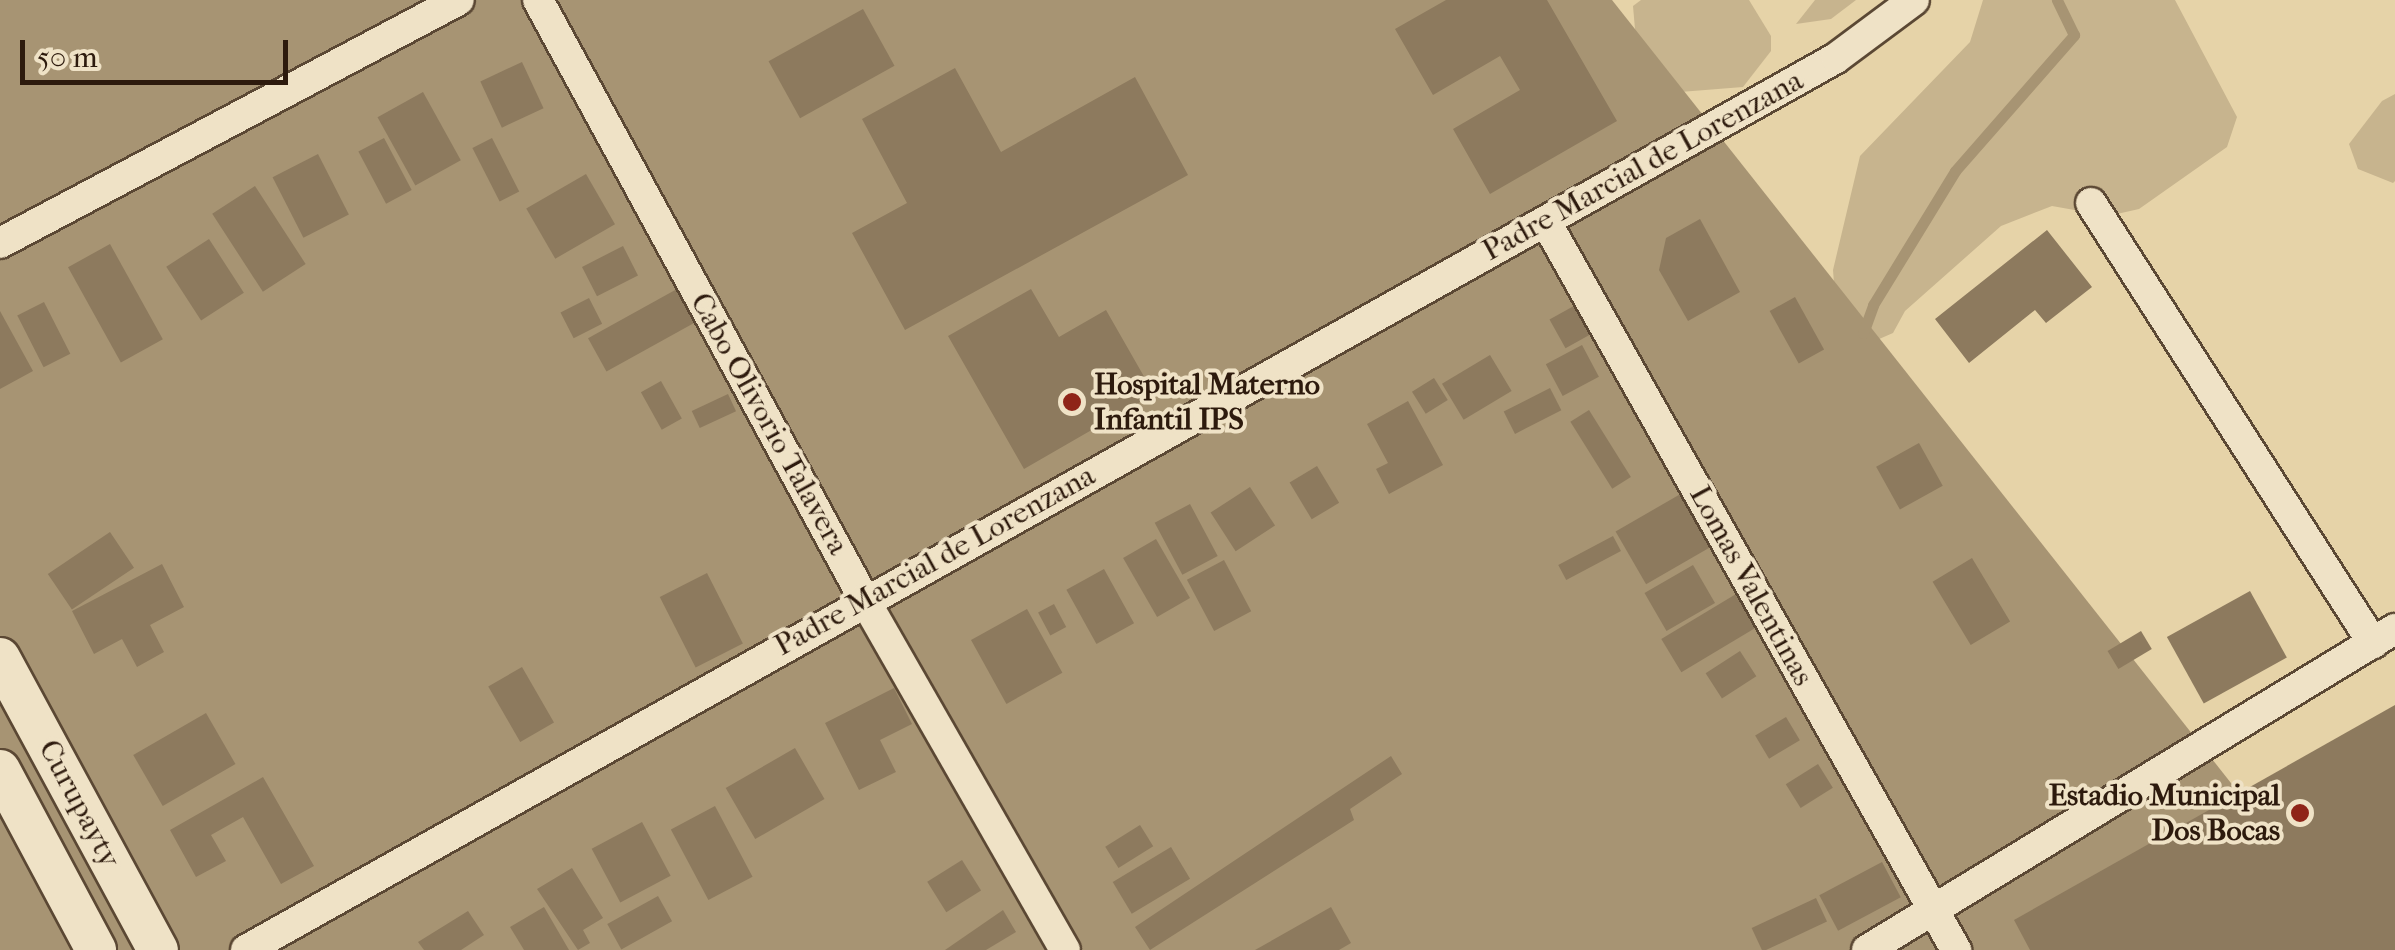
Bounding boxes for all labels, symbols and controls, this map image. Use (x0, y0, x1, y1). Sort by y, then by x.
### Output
scale bar (25, 20, 292, 82)
text: 50 m (37, 40, 98, 75)
street label: Padre Marcial de Lorenzana (1477, 63, 1809, 269)
street label: Cabo Olivorio Talavera (682, 287, 856, 561)
place label: Hospital Materno Infantil IPS (1094, 367, 1320, 438)
marker: Hospital Materno Infantil IPS (1059, 389, 1085, 415)
street label: Padre Marcial de Lorenzana (769, 458, 1101, 664)
street label: Lomas Valentinas (1681, 480, 1821, 692)
street label: Curupayty (30, 734, 128, 874)
place label: Estadio Municipal Dos Bocas (2049, 778, 2280, 848)
marker: Estadio Municipal Dos Bocas (2289, 802, 2311, 824)

